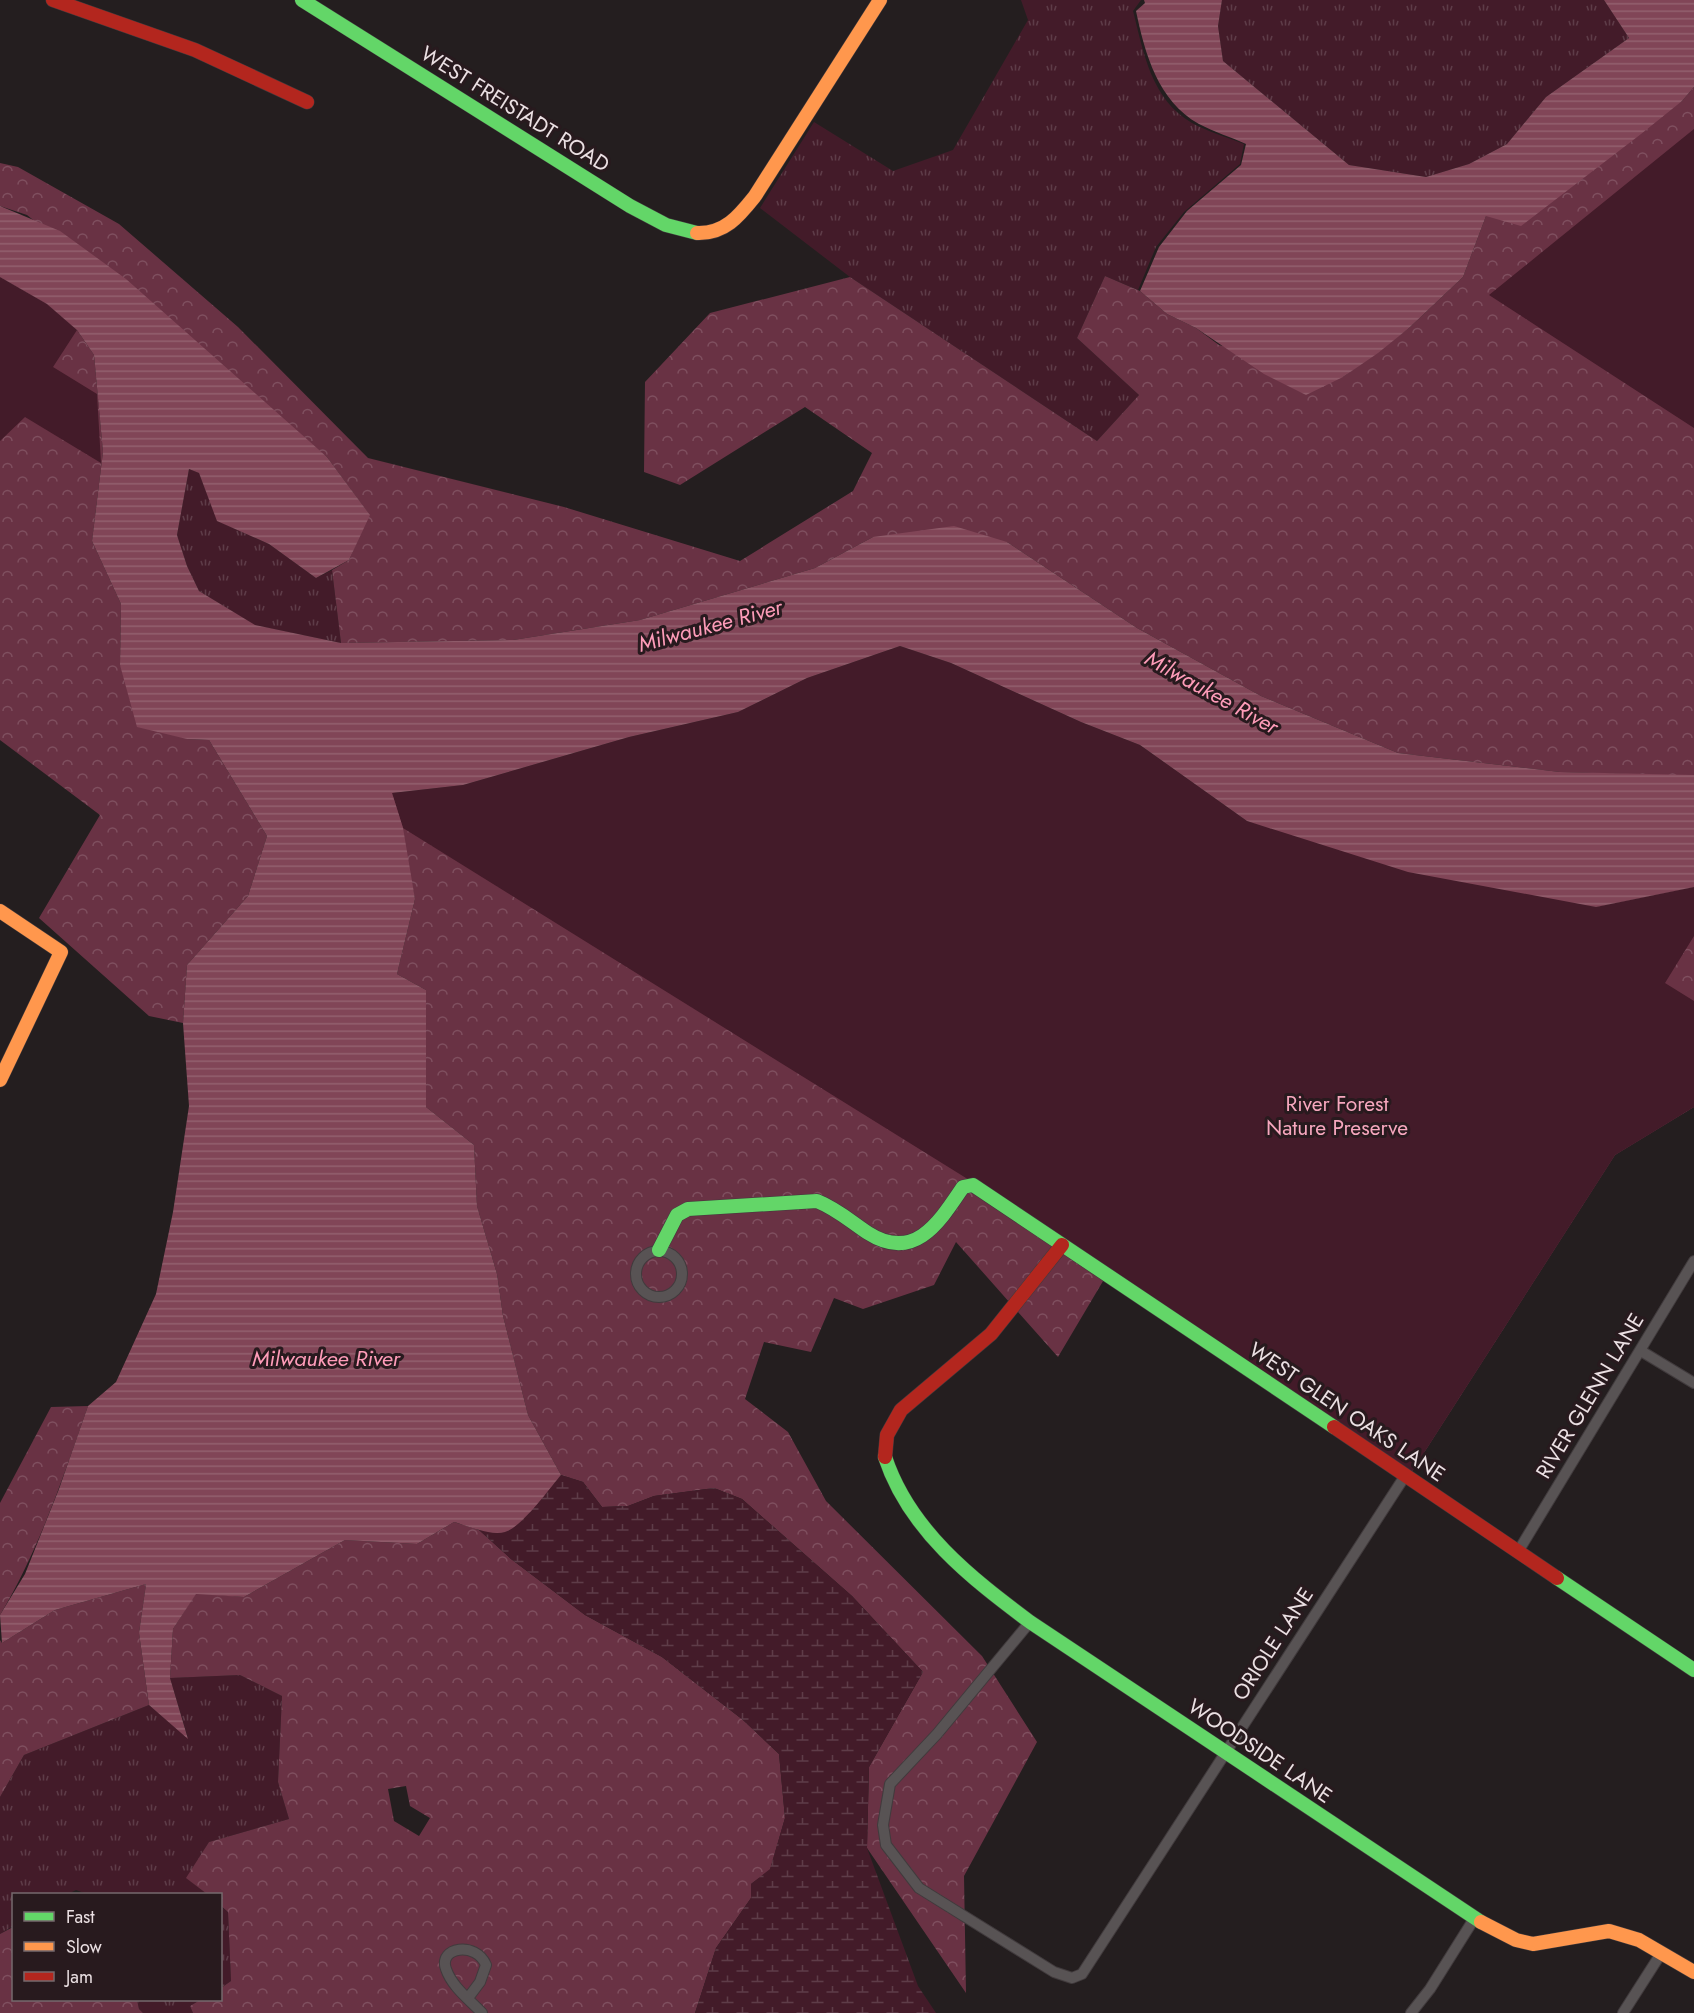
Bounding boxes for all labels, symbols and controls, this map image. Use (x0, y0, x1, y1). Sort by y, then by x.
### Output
street label: WEST FREISTADT ROAD (415, 39, 615, 179)
water label: Milwaukee River (634, 590, 787, 660)
water label: Milwaukee River (1139, 642, 1286, 743)
park label: River Forest Nature Preserve (1266, 1089, 1408, 1143)
street label: RIVER GLENN LANE (1529, 1308, 1651, 1484)
street label: WEST GLEN OAKS LANE (1243, 1335, 1451, 1489)
water label: Milwaukee River (252, 1342, 402, 1374)
street label: ORIOLE LANE (1225, 1582, 1321, 1706)
street label: WOODSIDE LANE (1182, 1691, 1338, 1811)
legend (12, 1893, 222, 2001)
text: Fast (66, 1904, 95, 1930)
text: Slow (66, 1934, 103, 1960)
text: Jam (64, 1964, 93, 1990)

